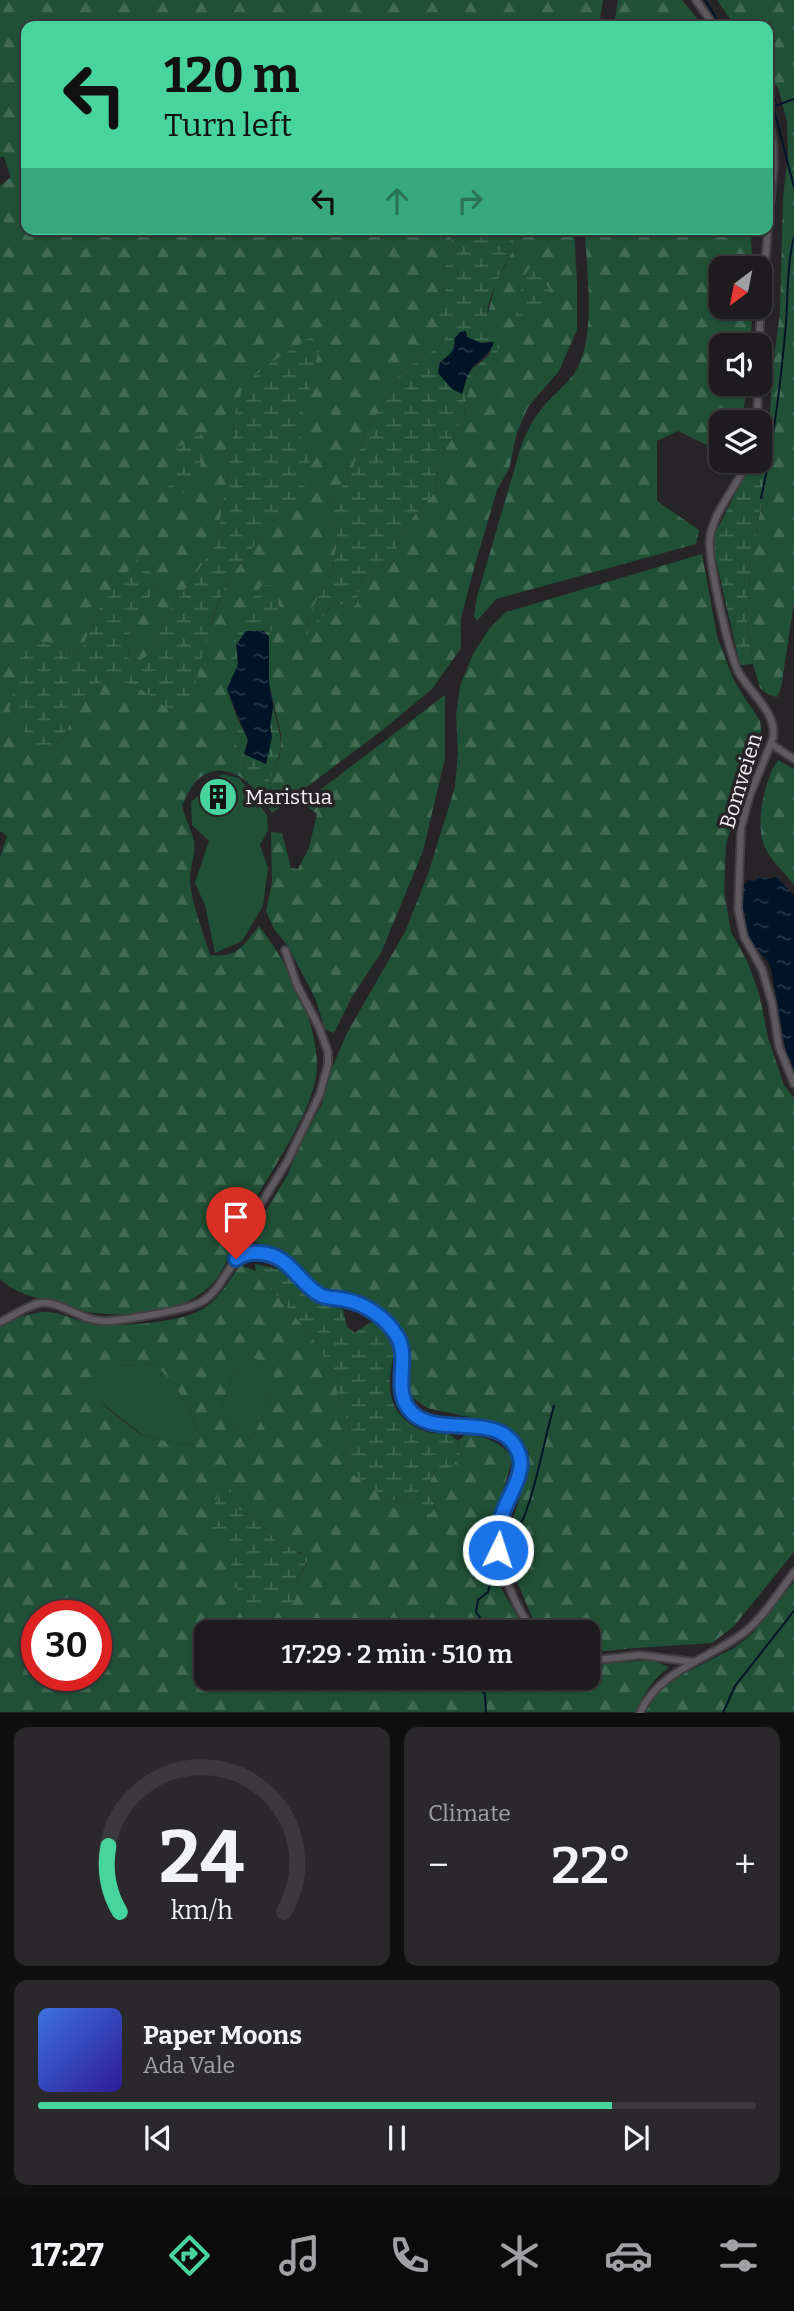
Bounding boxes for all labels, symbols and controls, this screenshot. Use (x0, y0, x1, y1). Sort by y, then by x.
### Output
text: 120 m (164, 46, 299, 105)
icon: left (49, 49, 140, 140)
text: Turn left (164, 106, 292, 144)
icon: left (305, 182, 343, 220)
icon: ahead (378, 182, 416, 220)
icon: right (451, 182, 489, 220)
north arrow (709, 256, 772, 318)
map controls (709, 256, 772, 473)
button: sound (709, 333, 772, 396)
button: layers (709, 410, 772, 473)
street label: Bomveien (714, 730, 768, 832)
building icon: Maristua (197, 776, 239, 818)
place label: Maristua (245, 784, 333, 810)
pin (206, 1187, 266, 1259)
icon: arrive (217, 1198, 255, 1236)
position arrow (461, 1513, 535, 1587)
speed limit sign: 30 (21, 1600, 112, 1691)
text: 17:29 · 2 min · 510 m (281, 1639, 513, 1670)
text: Climate (428, 1799, 511, 1827)
text: 24 (159, 1815, 245, 1902)
text: 22° (551, 1834, 632, 1897)
text: − (428, 1842, 449, 1888)
text: + (734, 1842, 756, 1888)
text: km/h (171, 1896, 233, 1926)
text: Paper Moons (143, 2020, 302, 2051)
text: Ada Vale (143, 2051, 235, 2079)
icon: previous (139, 2119, 177, 2157)
icon: pause (378, 2119, 416, 2157)
icon: next (617, 2119, 655, 2157)
icon: directions (165, 2231, 214, 2280)
icon: music (275, 2231, 324, 2280)
icon: phone (385, 2231, 434, 2280)
icon: climate (495, 2231, 544, 2280)
icon: car (604, 2231, 653, 2280)
icon: filters (714, 2231, 763, 2280)
text: 17:27 (30, 2236, 104, 2274)

